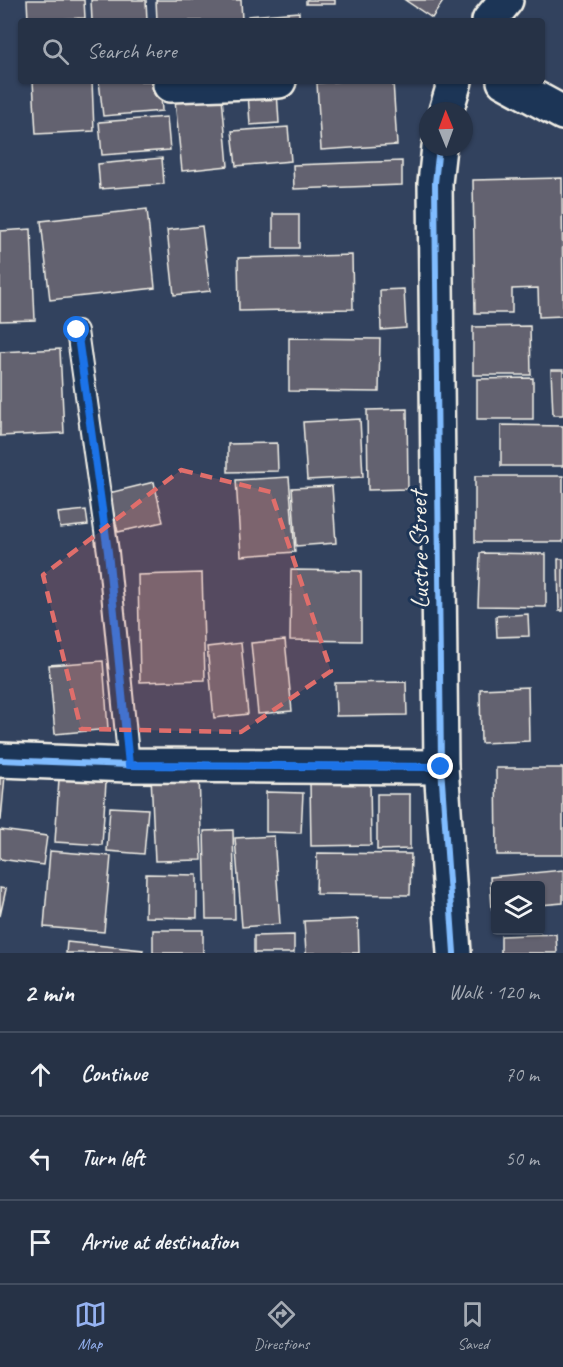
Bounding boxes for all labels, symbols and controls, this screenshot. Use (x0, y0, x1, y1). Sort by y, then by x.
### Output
search box (18, 18, 545, 84)
icon: search (39, 35, 72, 68)
text: Search here (87, 37, 177, 65)
north arrow (419, 102, 473, 156)
route start (63, 316, 89, 342)
street label: Lustre Street (401, 487, 437, 609)
route end (427, 753, 453, 779)
map controls (491, 881, 545, 935)
button: layers (491, 881, 545, 935)
text: 2 min (24, 976, 74, 1009)
text: Walk · 120 m (449, 980, 539, 1005)
icon: ahead (24, 1058, 57, 1091)
text: Continue (81, 1060, 147, 1088)
text: 70 m (505, 1062, 539, 1087)
icon: left (24, 1142, 57, 1175)
text: Turn left (81, 1144, 145, 1172)
text: 50 m (505, 1146, 539, 1171)
icon: arrive (24, 1226, 57, 1259)
text: Arrive at destination (81, 1228, 238, 1256)
tab: Map (74, 1298, 107, 1354)
tab: Directions (254, 1298, 309, 1354)
tab: Saved (456, 1298, 489, 1354)

